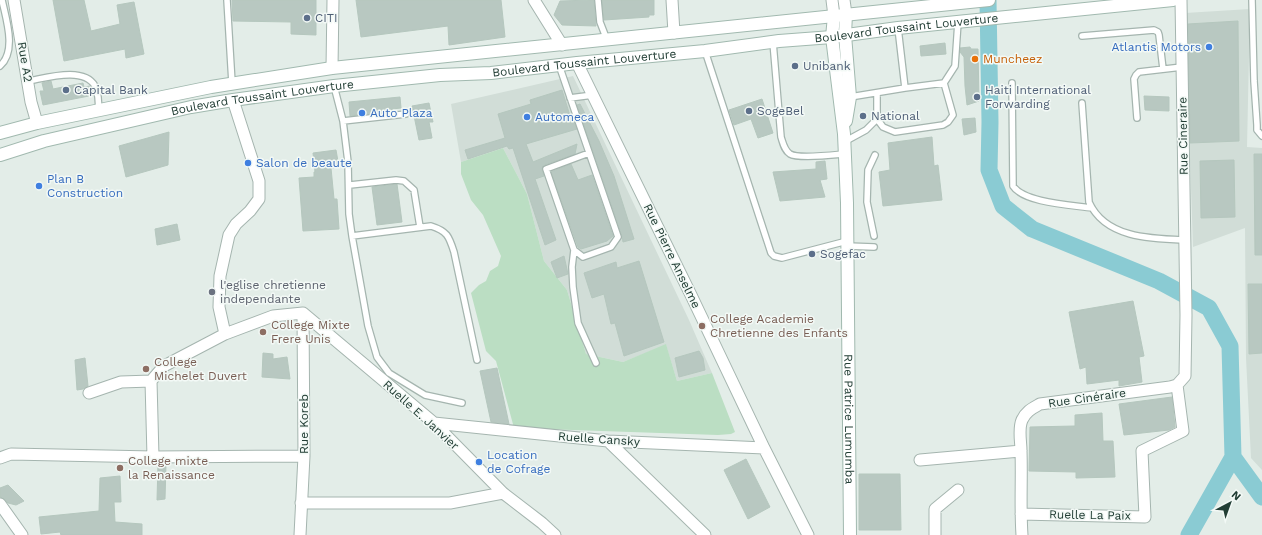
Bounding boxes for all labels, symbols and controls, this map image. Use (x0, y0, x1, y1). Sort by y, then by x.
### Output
place label: CITI (315, 11, 338, 25)
street label: Boulevard Toussaint Louverture (814, 11, 999, 45)
marker: CITI (302, 13, 312, 23)
place label: Atlantis Motors (1112, 40, 1201, 54)
street label: Rue A2 (15, 41, 35, 83)
marker: Atlantis Motors (1204, 42, 1214, 52)
street label: Boulevard Toussaint Louverture (491, 47, 677, 80)
place label: Muncheez (983, 52, 1042, 66)
marker: Muncheez (970, 54, 980, 64)
place label: Unibank (803, 59, 851, 73)
marker: Unibank (790, 61, 800, 71)
street label: Boulevard Toussaint Louverture (169, 77, 355, 118)
place label: Capital Bank (74, 83, 148, 97)
place label: Haiti International Forwarding (985, 83, 1091, 111)
marker: Capital Bank (61, 85, 71, 95)
marker: Haiti International Forwarding (972, 92, 982, 102)
street label: Rue Cineraire (1175, 97, 1191, 175)
place label: SogeBel (757, 104, 804, 118)
place label: Auto Plaza (370, 106, 433, 120)
marker: SogeBel (744, 106, 754, 116)
marker: Auto Plaza (357, 108, 367, 118)
place label: National (871, 109, 920, 123)
place label: Automeca (535, 110, 595, 124)
marker: National (858, 111, 868, 121)
marker: Automeca (522, 112, 532, 122)
place label: Salon de beaute (256, 156, 352, 170)
marker: Salon de beaute (243, 158, 253, 168)
place label: Plan B Construction (47, 172, 123, 200)
marker: Plan B Construction (34, 181, 44, 191)
street label: Rue Pierre Anselme (641, 201, 703, 311)
place label: Sogefac (820, 247, 866, 261)
marker: Sogefac (807, 249, 817, 259)
place label: l'eglise chretienne independante (220, 278, 326, 306)
marker: l'eglise chretienne independante (207, 287, 217, 297)
place label: College Academie Chretienne des Enfants (710, 312, 848, 340)
place label: College Mixte Frere Unis (271, 318, 350, 346)
marker: College Academie Chretienne des Enfants (697, 321, 707, 331)
marker: College Mixte Frere Unis (258, 327, 268, 337)
street label: Rue Patrice Lumumba (841, 354, 857, 484)
place label: College Michelet Duvert (154, 355, 247, 383)
marker: College Michelet Duvert (141, 364, 151, 374)
street label: Ruelle E. Janvier (380, 377, 462, 453)
street label: Rue Cinéraire (1047, 386, 1127, 410)
street label: Rue Koreb (297, 394, 311, 454)
street label: Ruelle Cansky (557, 429, 641, 449)
place label: Location de Cofrage (487, 448, 550, 476)
place label: College mixte la Renaissance (128, 454, 215, 482)
marker: Location de Cofrage (474, 457, 484, 467)
marker: College mixte la Renaissance (115, 463, 125, 473)
north arrow (1210, 483, 1250, 523)
text: N (1229, 488, 1244, 503)
street label: Ruelle La Paix (1049, 507, 1131, 523)

